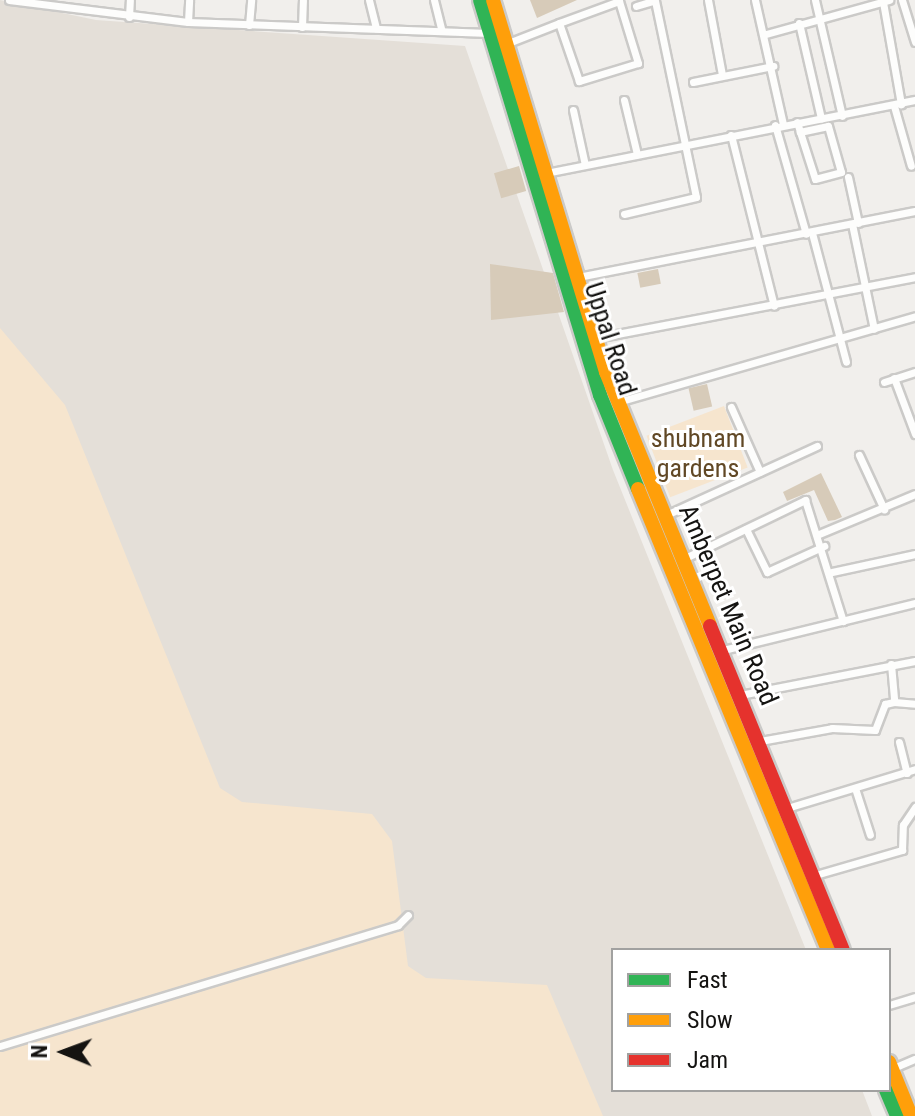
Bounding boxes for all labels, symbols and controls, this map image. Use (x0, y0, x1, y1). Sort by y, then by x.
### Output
street label: Uppal Road (577, 279, 643, 399)
park label: shubnam gardens (651, 423, 745, 484)
street label: Amberpet Main Road (672, 500, 784, 710)
legend (611, 948, 891, 1092)
text: Fast (687, 966, 728, 994)
text: Slow (687, 1006, 733, 1034)
north arrow (24, 1012, 104, 1092)
text: N (27, 1045, 52, 1059)
text: Jam (687, 1046, 728, 1074)

